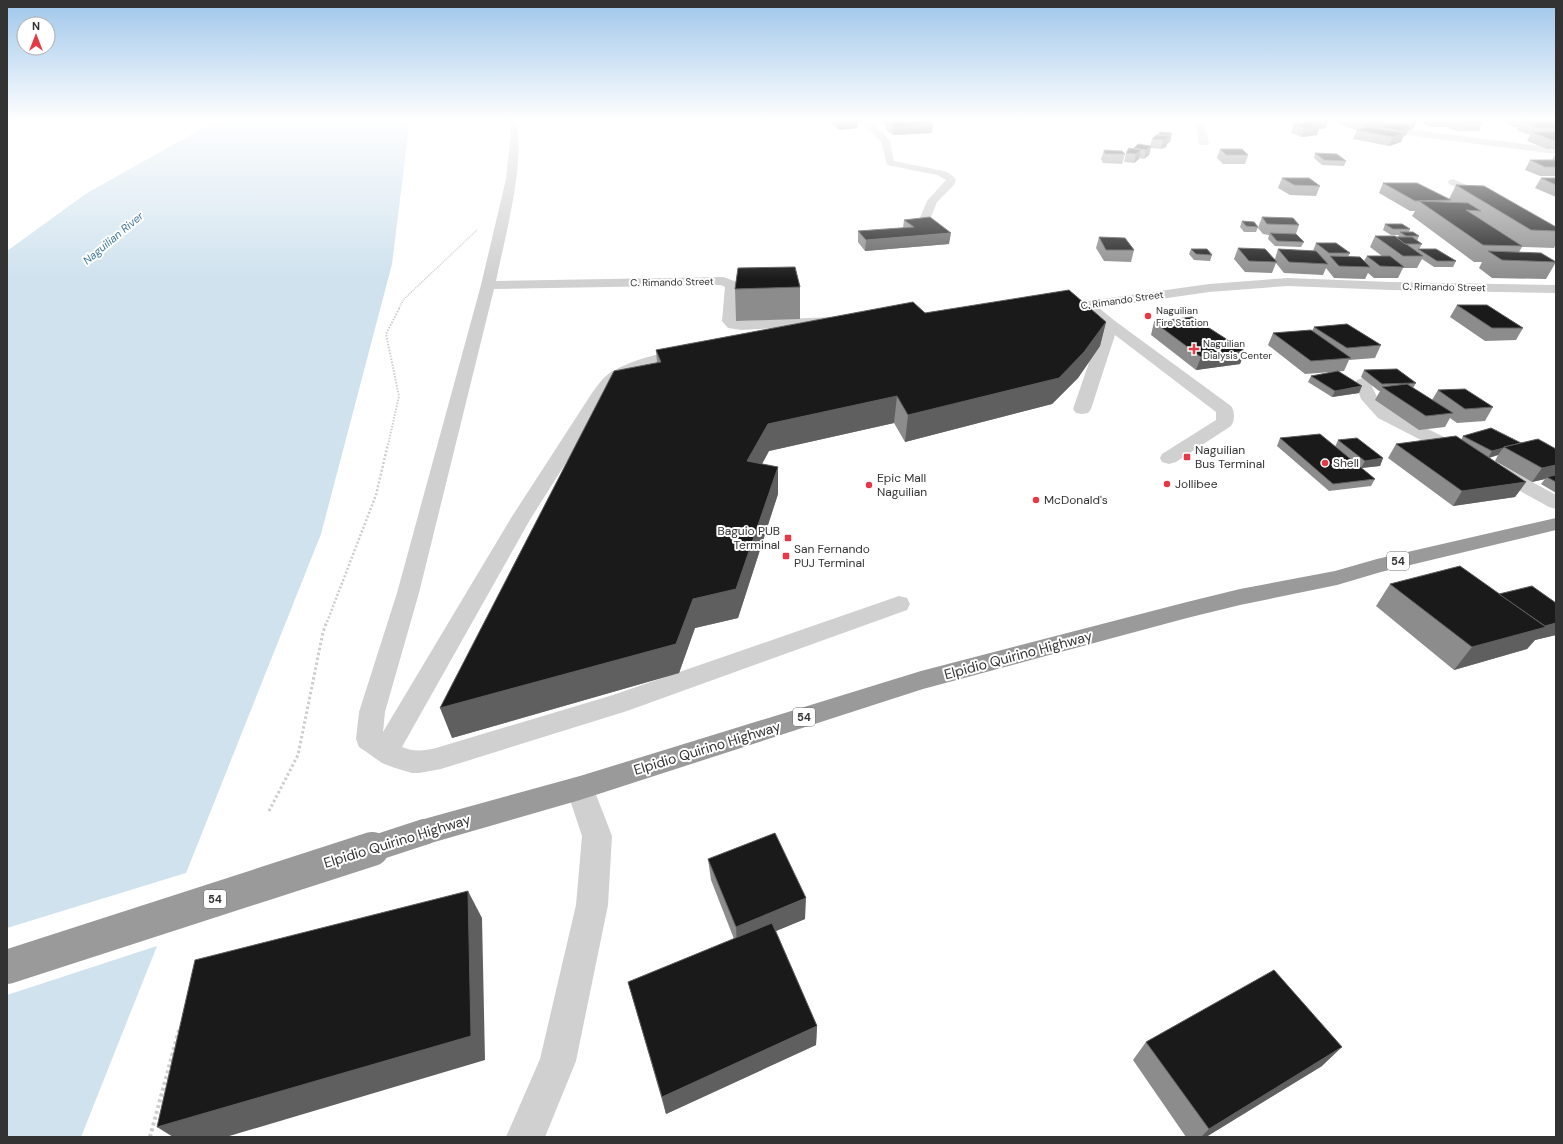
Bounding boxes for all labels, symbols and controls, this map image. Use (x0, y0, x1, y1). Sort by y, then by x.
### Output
north arrow (16, 16, 56, 56)
text: N (32, 19, 40, 33)
water label: Naguilian River (80, 208, 147, 267)
street label: C. Rimando Street (630, 275, 714, 289)
street label: C. Rimando Street (1402, 280, 1486, 294)
street label: C. Rimando Street (1080, 288, 1164, 312)
place label: Naguilian Fire Station (1156, 304, 1209, 329)
marker: Naguilian Fire Station (1143, 311, 1153, 321)
place label: Naguilian Dialysis Center (1203, 337, 1272, 362)
marker: Naguilian Dialysis Center (1188, 343, 1200, 355)
place label: Naguilian Bus Terminal (1195, 442, 1265, 472)
marker: Naguilian Bus Terminal (1182, 452, 1192, 462)
place label: Shell (1333, 455, 1359, 471)
marker: Shell (1320, 458, 1330, 468)
place label: Epic Mall Naguilian (877, 470, 927, 500)
place label: Jollibee (1175, 476, 1218, 492)
marker: Jollibee (1162, 479, 1172, 489)
marker: Epic Mall Naguilian (864, 480, 874, 490)
place label: McDonald's (1044, 492, 1108, 508)
marker: McDonald's (1031, 495, 1041, 505)
place label: Baguio PUB Terminal (717, 523, 780, 553)
marker: Baguio PUB Terminal (783, 533, 793, 543)
place label: San Fernando PUJ Terminal (794, 541, 870, 571)
marker: San Fernando PUJ Terminal (781, 551, 791, 561)
road number: 54 (1387, 552, 1409, 570)
street label: Elpidio Quirino Highway (942, 627, 1094, 683)
road number: 54 (793, 708, 815, 726)
street label: Elpidio Quirino Highway (631, 717, 783, 779)
street label: Elpidio Quirino Highway (321, 810, 473, 872)
road number: 54 (204, 890, 226, 908)

